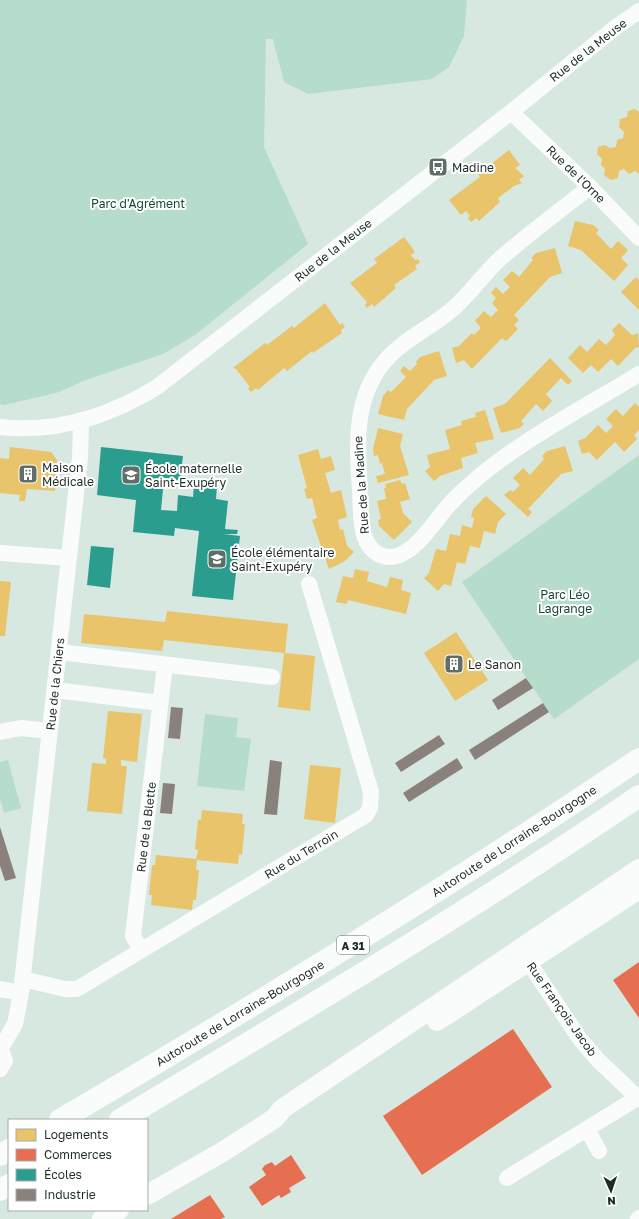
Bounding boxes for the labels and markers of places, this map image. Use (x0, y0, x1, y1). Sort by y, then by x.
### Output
bus stop icon: Madine (427, 156, 449, 178)
place label: Madine (452, 160, 494, 175)
place label: Maison Médicale (42, 460, 94, 489)
place label: École maternelle Saint-Exupéry (145, 461, 242, 490)
building icon: Maison Médicale (17, 463, 39, 485)
school or university icon: École maternelle Saint-Exupéry (120, 464, 142, 486)
place label: École élémentaire Saint-Exupéry (231, 545, 334, 574)
school or university icon: École élémentaire Saint-Exupéry (206, 548, 228, 570)
building icon: Le Sanon (443, 653, 465, 675)
place label: Le Sanon (468, 657, 521, 672)

